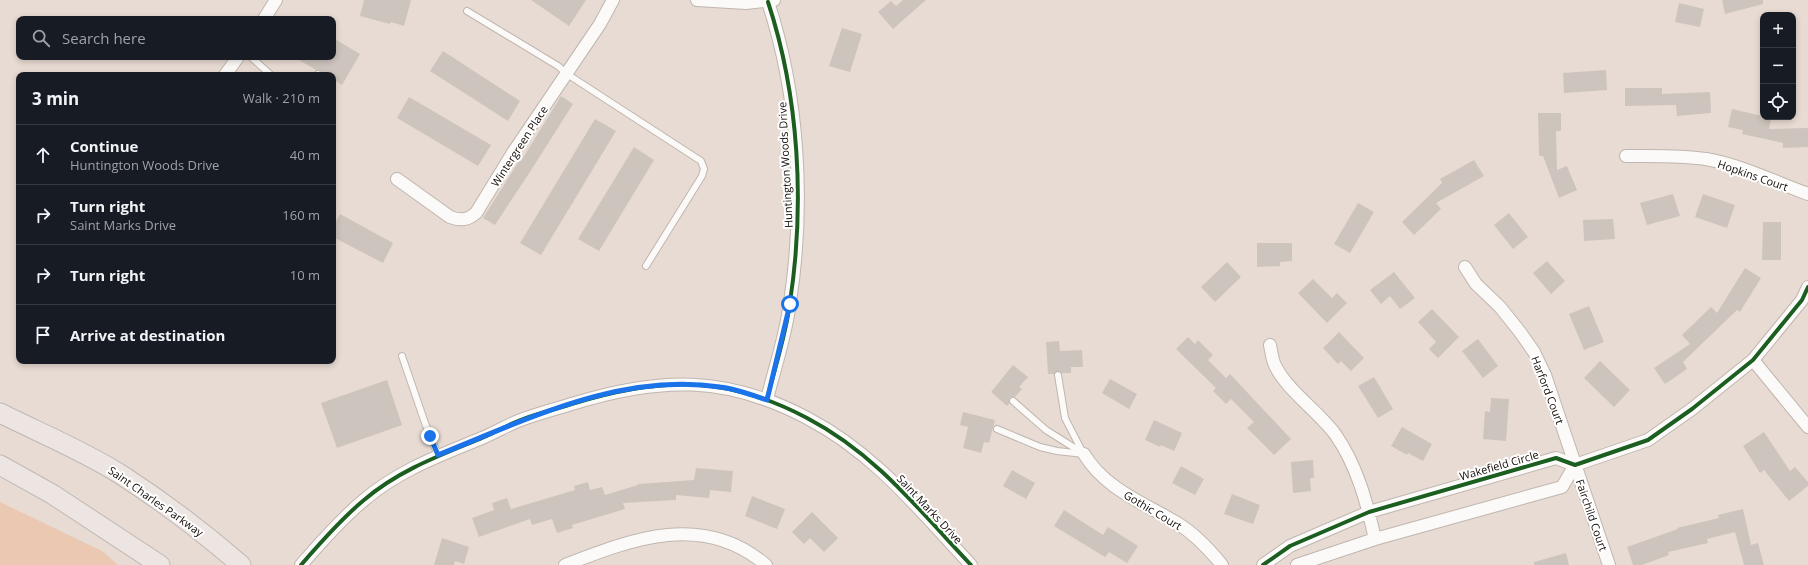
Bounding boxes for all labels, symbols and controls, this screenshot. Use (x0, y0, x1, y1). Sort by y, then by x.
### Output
map controls (1760, 12, 1796, 120)
button: + (1760, 12, 1796, 48)
search box (16, 16, 336, 60)
icon: search (30, 27, 52, 49)
text: Search here (62, 28, 146, 48)
button: − (1760, 48, 1796, 84)
button: locate (1760, 84, 1796, 120)
text: 3 min (32, 87, 79, 110)
text: Walk · 210 m (243, 89, 320, 107)
street label: Huntington Woods Drive (774, 102, 796, 228)
street label: Wintergreen Place (487, 103, 551, 189)
text: Continue (70, 136, 138, 156)
icon: ahead (32, 144, 54, 166)
text: 40 m (290, 146, 320, 164)
text: Huntington Woods Drive (70, 156, 219, 174)
street label: Hopkins Court (1716, 156, 1790, 194)
text: Turn right (70, 196, 145, 216)
icon: right (32, 204, 54, 226)
text: 160 m (282, 206, 320, 224)
text: Saint Marks Drive (70, 216, 176, 234)
icon: right (32, 264, 54, 286)
text: Turn right (70, 265, 145, 285)
text: 10 m (290, 266, 320, 284)
route start (781, 295, 799, 313)
icon: arrive (32, 324, 54, 346)
text: Arrive at destination (70, 325, 225, 345)
street label: Harford Court (1528, 354, 1568, 426)
route end (421, 427, 439, 445)
street label: Wakefield Circle (1458, 447, 1540, 483)
street label: Saint Charles Parkway (105, 462, 207, 540)
street label: Saint Marks Drive (894, 471, 966, 547)
street label: Fairchild Court (1573, 477, 1611, 553)
street label: Gothic Court (1121, 487, 1185, 533)

